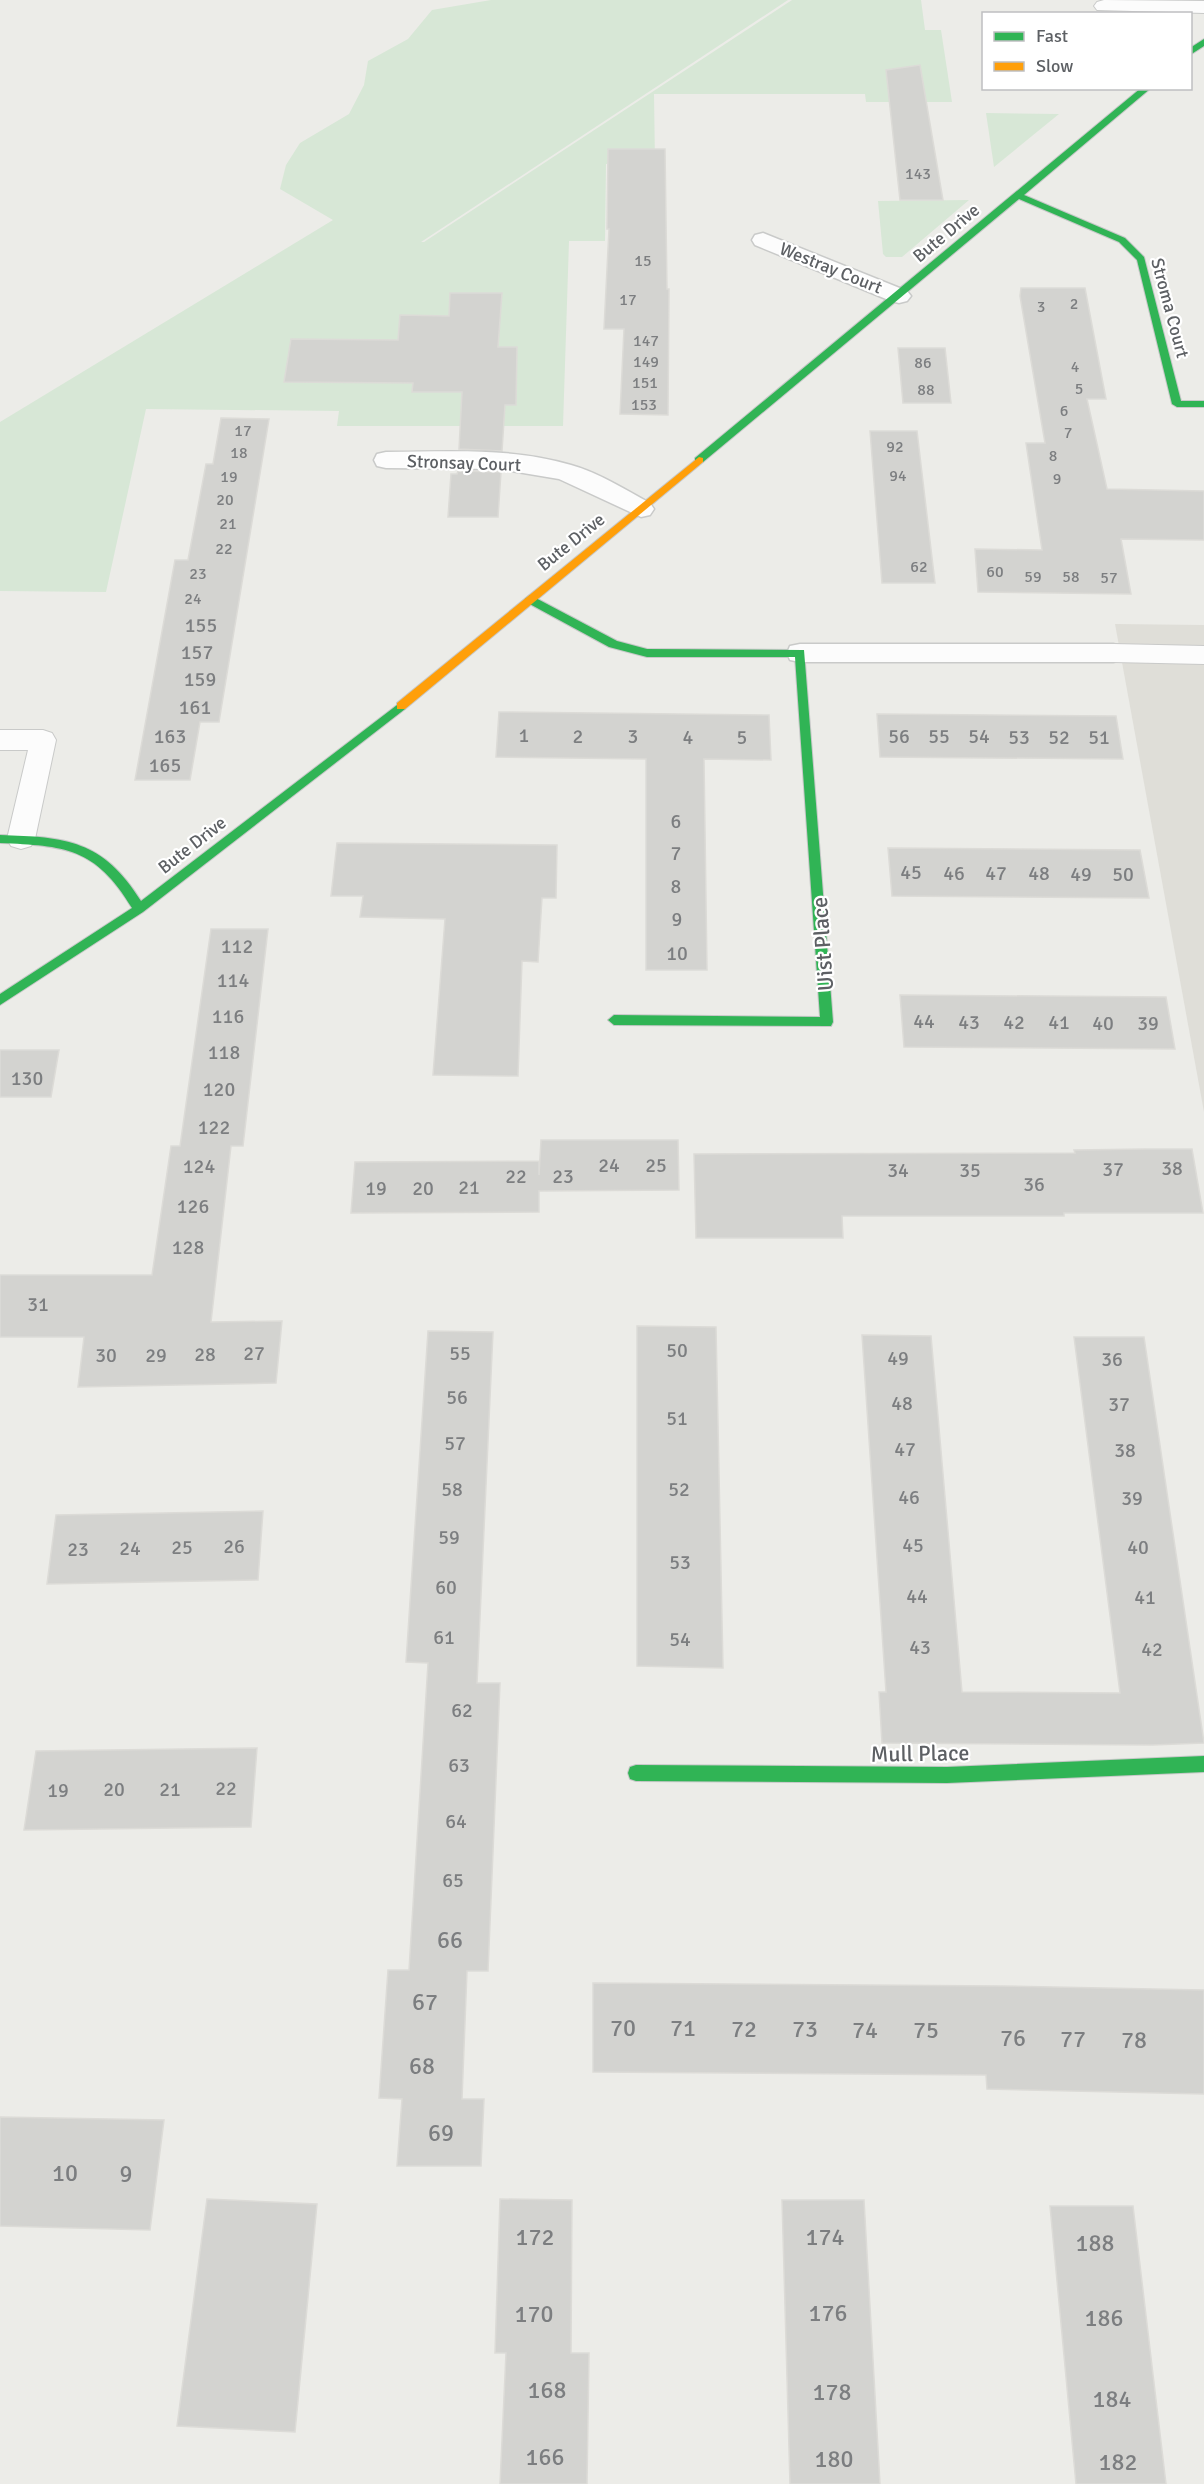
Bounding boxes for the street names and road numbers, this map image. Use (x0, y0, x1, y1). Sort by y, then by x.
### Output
street label: Bute Drive (908, 199, 984, 267)
street label: Westray Court (776, 237, 886, 299)
street label: Stroma Court (1146, 256, 1194, 360)
street label: Stronsay Court (407, 450, 521, 476)
street label: Bute Drive (533, 508, 609, 576)
street label: Bute Drive (154, 812, 230, 878)
street label: Uist Place (806, 896, 839, 992)
street label: Mull Place (870, 1739, 970, 1768)

